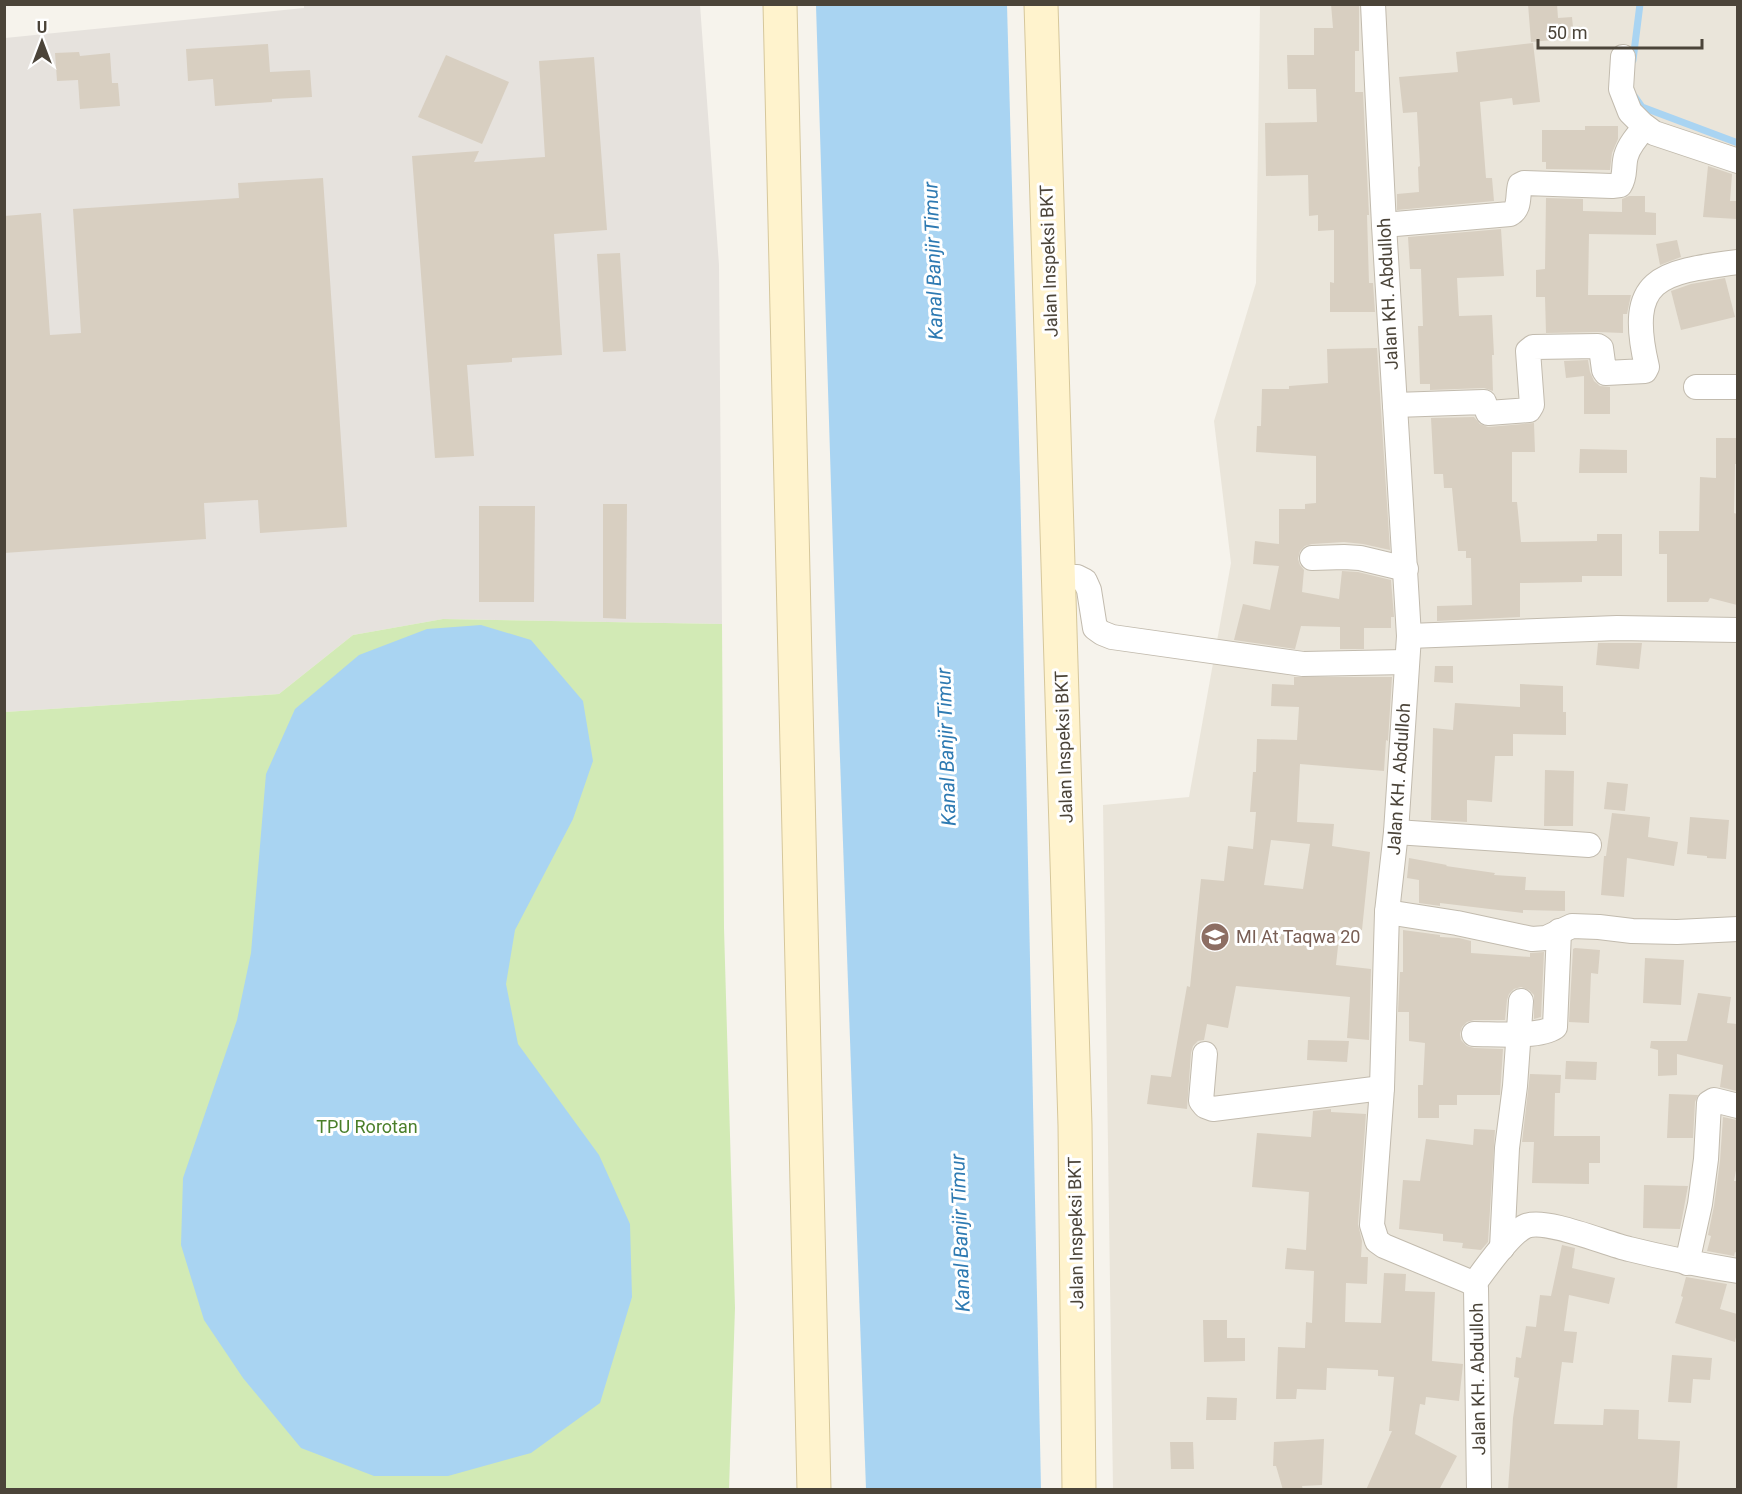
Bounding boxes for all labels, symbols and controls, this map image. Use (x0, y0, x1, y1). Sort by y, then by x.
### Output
north arrow (12, 12, 72, 72)
scale bar (1538, 12, 1702, 50)
text: U (37, 18, 47, 37)
text: 50 m (1547, 22, 1587, 43)
water label: Kanal Banjir Timur (918, 180, 948, 340)
street label: Jalan Inspeksi BKT (1035, 184, 1062, 338)
street label: Jalan KH. Abdulloh (1373, 217, 1402, 371)
water label: Kanal Banjir Timur (931, 666, 961, 826)
street label: Jalan Inspeksi BKT (1050, 670, 1077, 824)
street label: Jalan KH. Abdulloh (1383, 702, 1414, 856)
school or university icon: MI At Taqwa 20 (1199, 921, 1231, 953)
place label: MI At Taqwa 20 (1236, 926, 1360, 947)
park label: TPU Rorotan (316, 1116, 418, 1137)
water label: Kanal Banjir Timur (945, 1152, 975, 1312)
street label: Jalan Inspeksi BKT (1064, 1156, 1087, 1309)
street label: Jalan KH. Abdulloh (1466, 1303, 1489, 1455)

